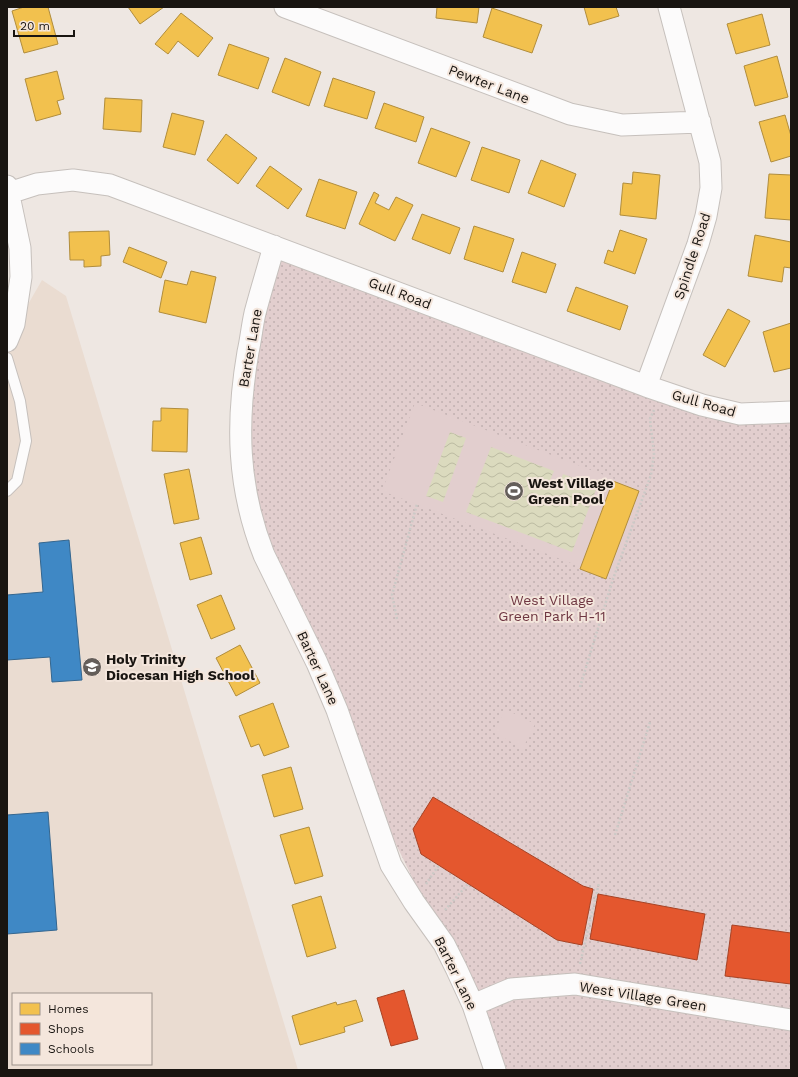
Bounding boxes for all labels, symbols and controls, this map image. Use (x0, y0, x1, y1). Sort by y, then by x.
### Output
scale bar (14, 12, 74, 38)
text: 20 m (20, 19, 50, 33)
street label: Pewter Lane (446, 61, 532, 107)
street label: Spindle Road (670, 211, 714, 301)
street label: Gull Road (366, 274, 434, 312)
street label: Barter Lane (235, 307, 265, 389)
street label: Gull Road (670, 386, 738, 420)
place label: West Village Green Pool (528, 475, 614, 507)
sports icon: West Village Green Pool (503, 480, 525, 502)
park label: West Village Green Park H-11 (498, 592, 606, 624)
street label: Barter Lane (294, 629, 342, 707)
place label: Holy Trinity Diocesan High School (106, 651, 255, 683)
school or university icon: Holy Trinity Diocesan High School (81, 656, 103, 678)
street label: Barter Lane (431, 934, 481, 1012)
street label: West Village Green (578, 978, 708, 1014)
legend (12, 993, 152, 1065)
text: Homes (48, 1002, 89, 1016)
text: Shops (48, 1022, 84, 1036)
text: Schools (48, 1042, 94, 1056)

